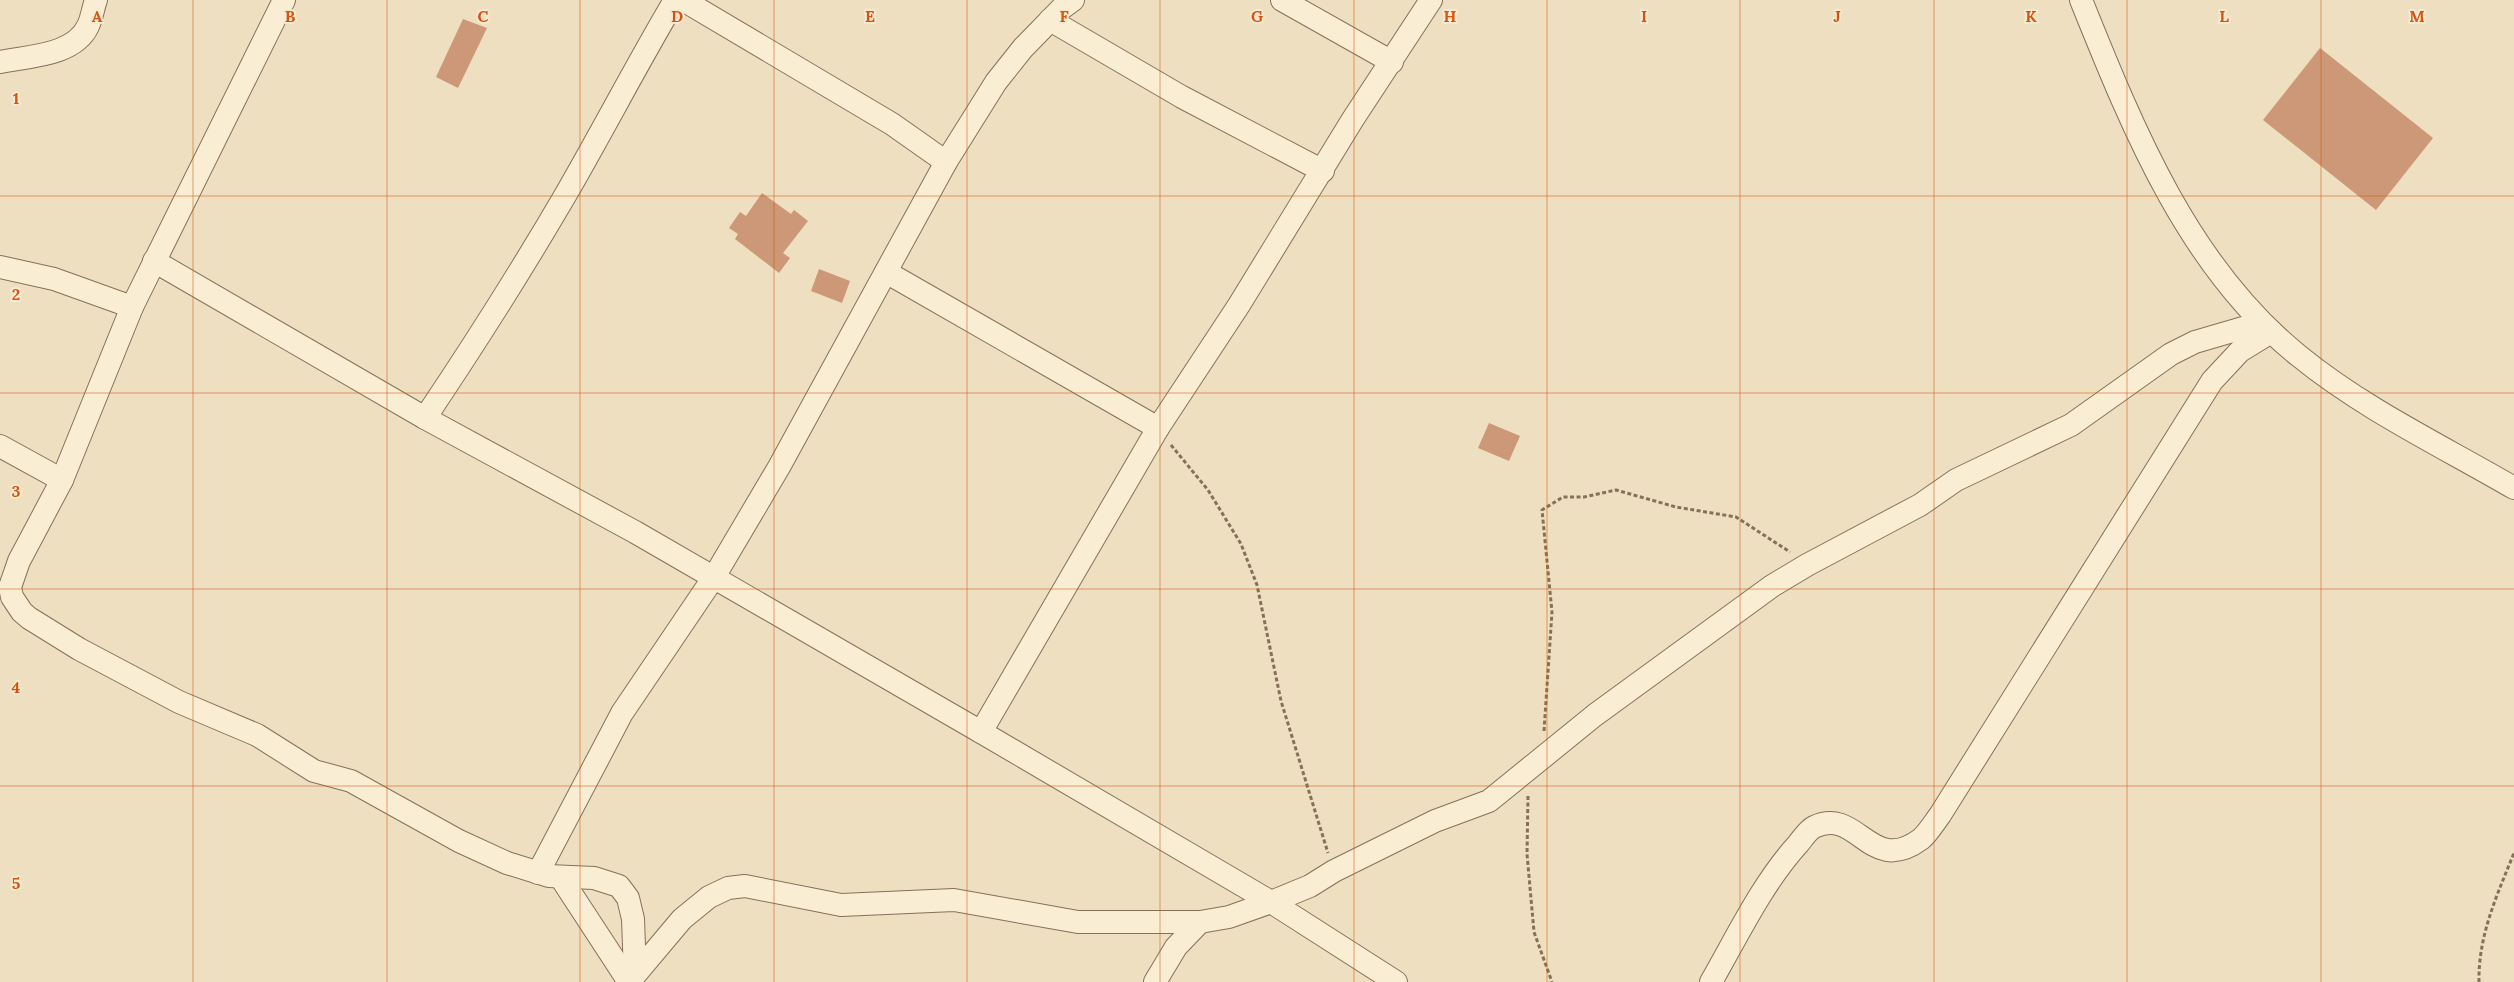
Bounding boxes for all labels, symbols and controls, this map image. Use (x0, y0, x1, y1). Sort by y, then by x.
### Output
text: A (92, 6, 103, 26)
text: B (285, 6, 296, 26)
text: C (477, 6, 489, 26)
text: D (671, 6, 683, 26)
text: E (865, 6, 875, 26)
text: F (1059, 6, 1069, 26)
text: G (1251, 6, 1263, 26)
text: H (1444, 6, 1457, 26)
text: I (1641, 6, 1647, 26)
text: J (1833, 6, 1841, 26)
text: K (2025, 6, 2037, 26)
text: L (2219, 6, 2229, 26)
text: M (2409, 6, 2425, 26)
text: 1 (13, 88, 19, 108)
text: 2 (12, 284, 20, 304)
text: 3 (12, 481, 21, 501)
text: 4 (12, 677, 21, 697)
text: 5 (12, 873, 21, 893)

